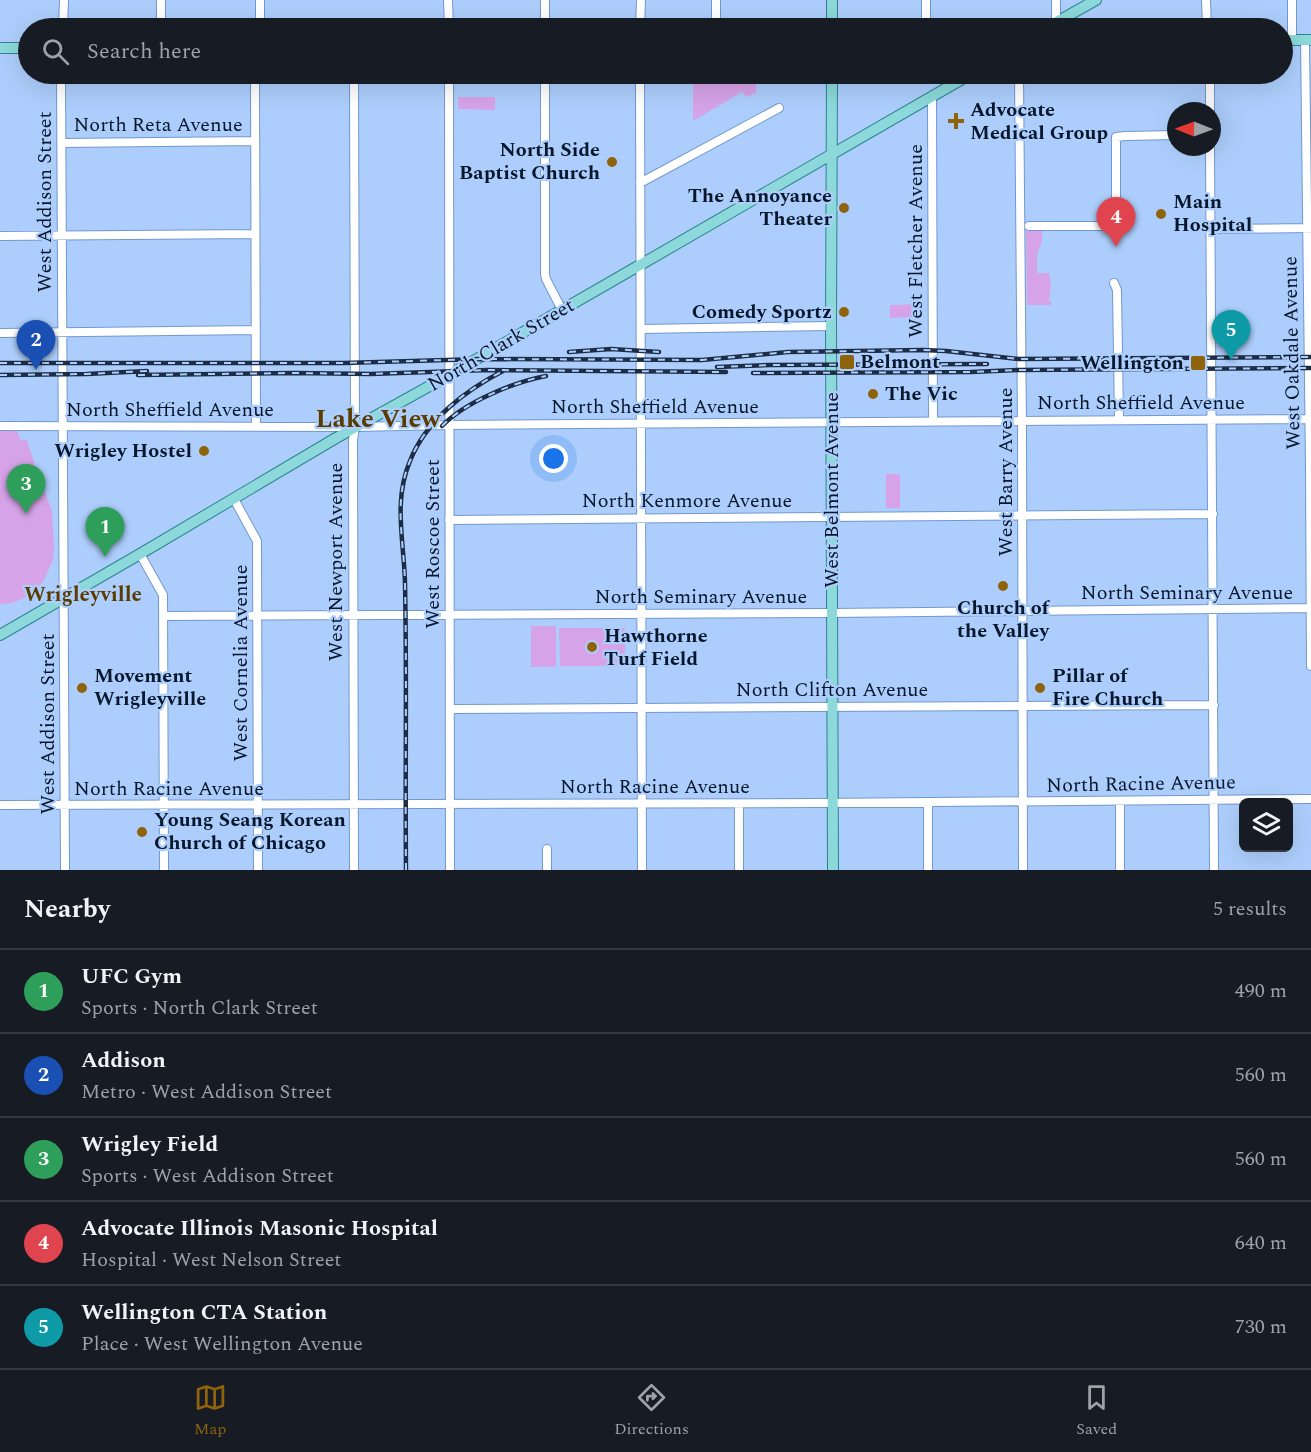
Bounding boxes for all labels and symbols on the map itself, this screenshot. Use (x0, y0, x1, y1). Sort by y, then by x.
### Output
place label: Advocate Medical Group (970, 95, 1108, 148)
north arrow (1167, 102, 1221, 156)
street label: North Reta Avenue (73, 110, 243, 140)
street label: West Addison Street (30, 111, 60, 293)
marker: Advocate Medical Group (947, 112, 965, 130)
place label: North Side Baptist Church (459, 135, 600, 188)
street label: West Fletcher Avenue (901, 144, 931, 338)
marker: North Side Baptist Church (605, 155, 619, 169)
place label: The Annoyance Theater (688, 181, 832, 234)
place label: Main Hospital (1173, 187, 1252, 240)
pin: 4 (1096, 198, 1136, 247)
marker: The Annoyance Theater (837, 201, 851, 215)
marker: Main Hospital (1154, 207, 1168, 221)
street label: West Oakdale Avenue (1275, 256, 1309, 450)
street label: North Clark Street (422, 291, 580, 399)
place label: Comedy Sportz (692, 297, 832, 327)
marker: Comedy Sportz (837, 305, 851, 319)
pin: 5 (1212, 310, 1250, 360)
pin: 2 (16, 320, 56, 370)
place label: Belmont (860, 347, 940, 377)
place label: Wellington (1080, 348, 1184, 378)
marker: Belmont (838, 353, 856, 371)
marker: Wellington (1189, 354, 1207, 372)
place label: The Vic (885, 379, 958, 409)
marker: The Vic (866, 387, 880, 401)
street label: West Barry Avenue (991, 388, 1021, 556)
street label: North Sheffield Avenue (1037, 388, 1245, 418)
street label: North Sheffield Avenue (551, 392, 759, 422)
street label: West Belmont Avenue (817, 392, 847, 588)
street label: North Sheffield Avenue (66, 395, 274, 425)
district label: Lake View (316, 399, 441, 439)
place label: Wrigley Hostel (54, 436, 192, 466)
marker: Wrigley Hostel (197, 444, 211, 458)
your location (539, 444, 568, 473)
street label: West Roscoe Street (418, 459, 448, 629)
street label: West Newport Avenue (321, 463, 351, 661)
pin: 3 (6, 464, 46, 514)
street label: North Kenmore Avenue (582, 486, 792, 516)
pin: 1 (86, 508, 124, 557)
street label: West Cornelia Avenue (226, 565, 256, 761)
street label: North Seminary Avenue (1081, 578, 1293, 608)
district label: Wrigleyville (24, 579, 142, 611)
marker: Church of the Valley (996, 579, 1010, 593)
street label: North Seminary Avenue (595, 582, 807, 612)
place label: Church of the Valley (957, 593, 1051, 646)
place label: Hawthorne Turf Field (604, 621, 708, 674)
street label: West Addison Street (33, 633, 63, 815)
marker: Hawthorne Turf Field (585, 640, 599, 654)
place label: Movement Wrigleyville (94, 661, 206, 714)
place label: Pillar of Fire Church (1052, 661, 1163, 714)
street label: North Clifton Avenue (736, 675, 928, 705)
marker: Movement Wrigleyville (75, 681, 89, 695)
marker: Pillar of Fire Church (1033, 681, 1047, 695)
street label: North Racine Avenue (1046, 767, 1236, 801)
street label: North Racine Avenue (560, 772, 750, 802)
street label: North Racine Avenue (74, 774, 264, 804)
place label: Young Seang Korean Church of Chicago (154, 805, 346, 858)
marker: Young Seang Korean Church of Chicago (135, 825, 149, 839)

